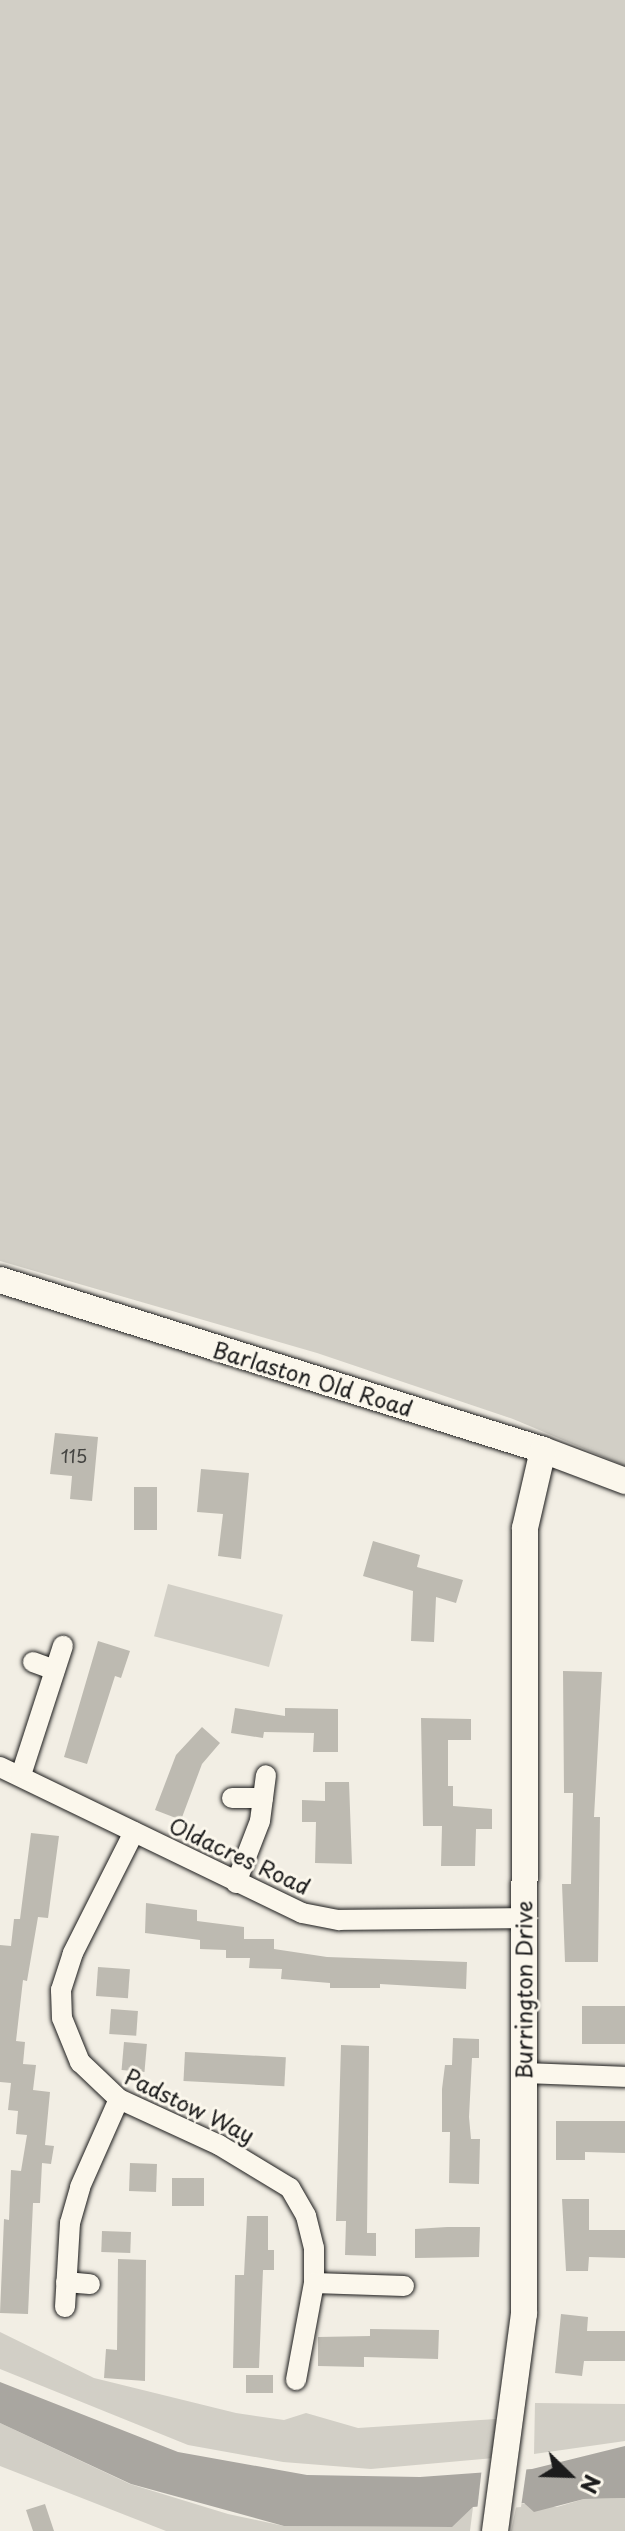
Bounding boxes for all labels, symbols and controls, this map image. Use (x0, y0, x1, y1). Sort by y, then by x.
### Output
street label: Barlaston Old Road (210, 1335, 416, 1421)
house number: 115 (61, 1445, 87, 1467)
street label: Oldacres Road (165, 1811, 315, 1899)
street label: Burrington Drive (510, 1901, 536, 2079)
street label: Padstow Way (120, 2062, 260, 2148)
north arrow (529, 2435, 609, 2515)
text: N (573, 2470, 610, 2499)

